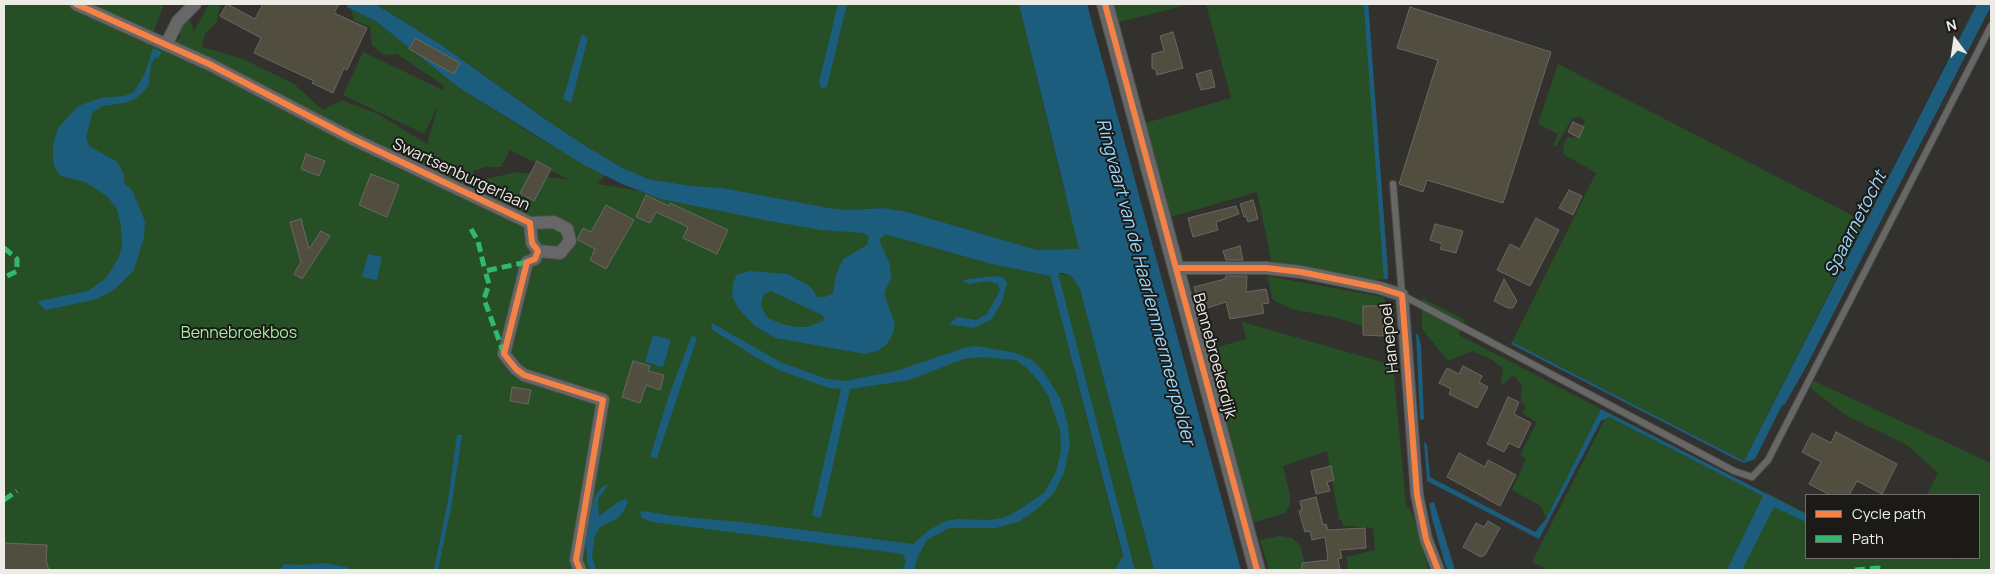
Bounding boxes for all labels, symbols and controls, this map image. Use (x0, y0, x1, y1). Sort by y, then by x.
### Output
north arrow (1930, 15, 1980, 65)
text: N (1944, 15, 1958, 35)
water label: Ringvaart van de Haarlemmermeerpolder (1091, 116, 1199, 448)
street label: Swartsenburgerlaan (389, 135, 533, 215)
water label: Spaarnetocht (1820, 168, 1892, 280)
street label: Bennebroekerdijk (1188, 291, 1240, 421)
street label: Hanepoel (1377, 302, 1403, 374)
park label: Bennebroekbos (181, 324, 297, 344)
legend (1805, 494, 1980, 559)
text: Cycle path (1852, 503, 1926, 524)
text: Path (1852, 528, 1884, 549)

